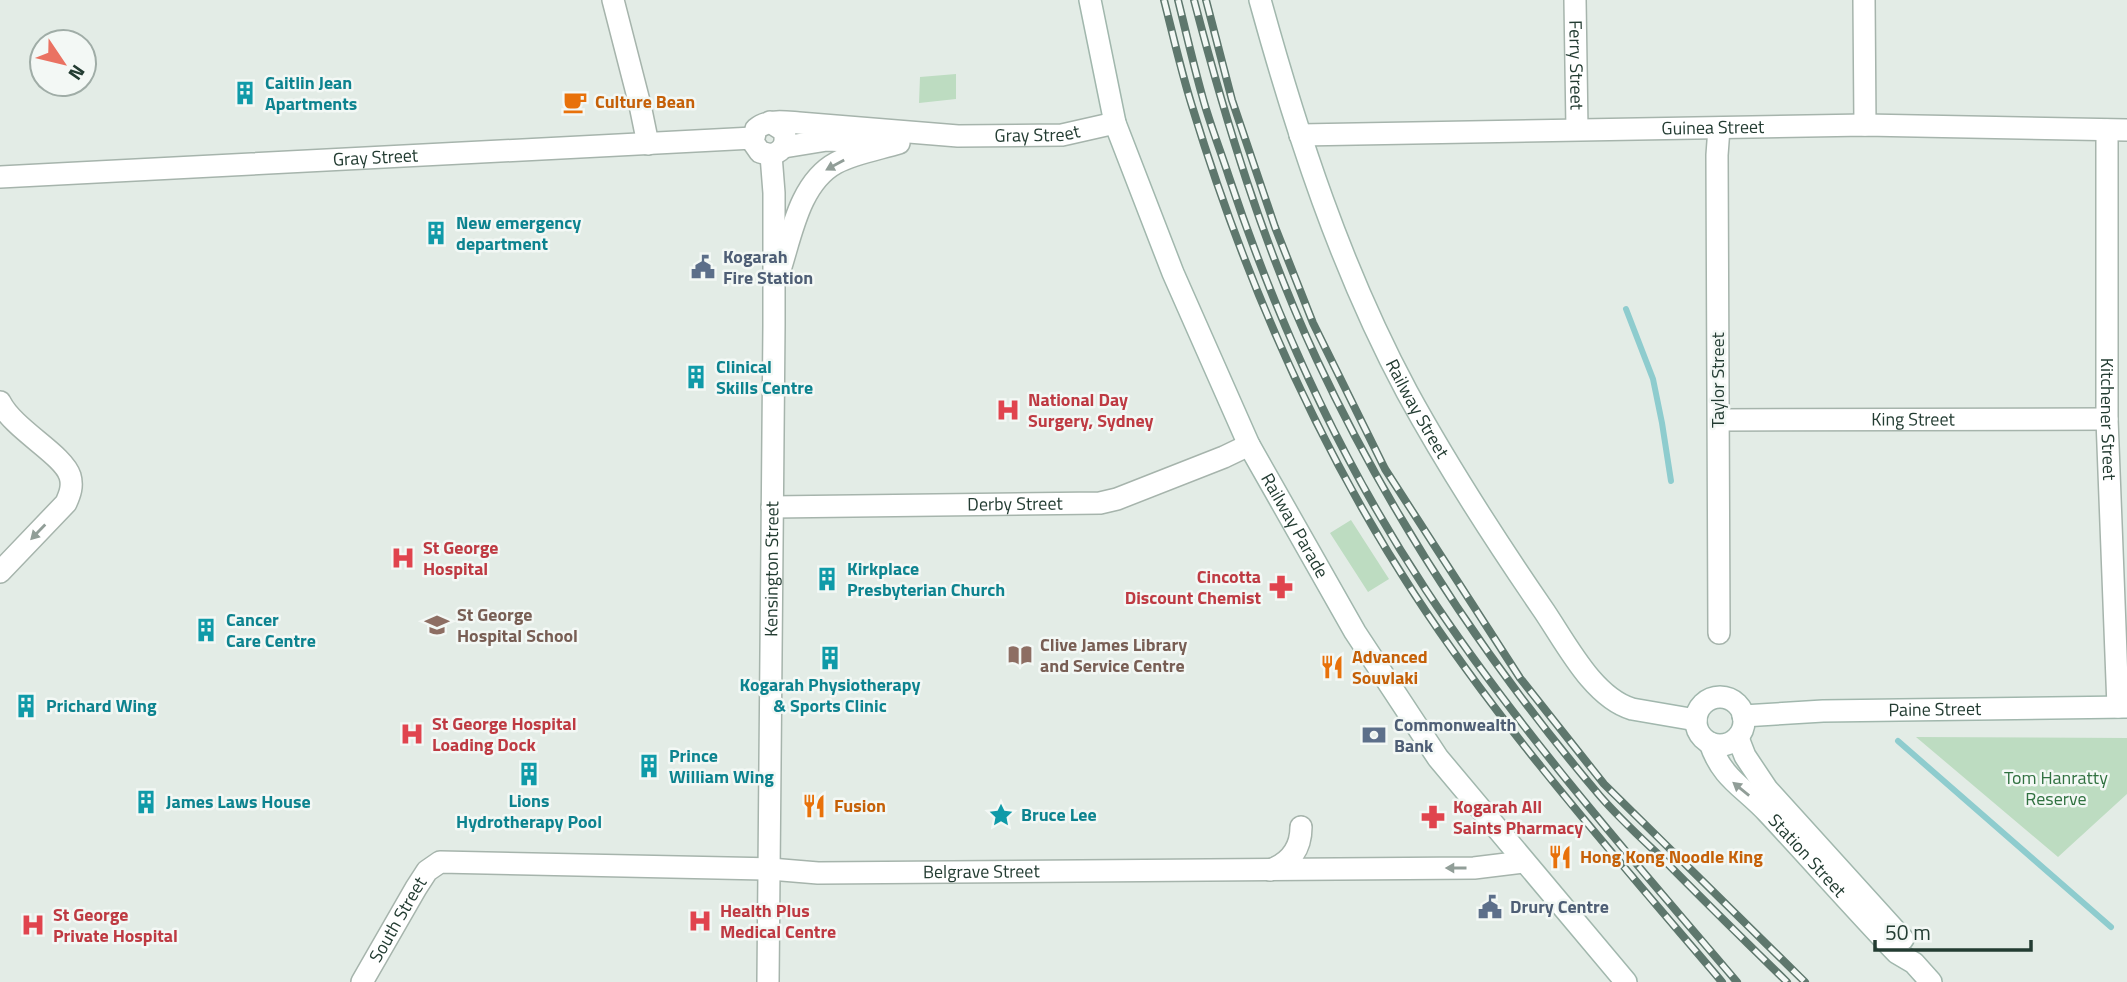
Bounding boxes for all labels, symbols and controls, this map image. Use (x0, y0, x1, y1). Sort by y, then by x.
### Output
street label: Ferry Street (1562, 20, 1591, 111)
north arrow (28, 28, 98, 98)
text: N (62, 59, 93, 87)
place label: Caitlin Jean Apartments (265, 69, 357, 117)
building icon: Caitlin Jean Apartments (231, 79, 259, 107)
cafe icon: Culture Bean (561, 88, 589, 116)
place label: Culture Bean (595, 88, 695, 115)
street label: Guinea Street (1661, 113, 1765, 142)
street label: Gray Street (994, 117, 1083, 149)
street label: Gray Street (332, 141, 419, 173)
one-way arrow (826, 159, 845, 171)
place label: New emergency department (456, 209, 581, 257)
building icon: New emergency department (422, 219, 450, 247)
place label: Kogarah Fire Station (723, 243, 813, 291)
public building icon: Kogarah Fire Station (689, 253, 717, 281)
street label: Taylor Street (1704, 331, 1731, 428)
place label: Clinical Skills Centre (716, 353, 813, 401)
street label: Railway Street (1379, 354, 1456, 464)
street label: Kitchener Street (2094, 358, 2123, 481)
building icon: Clinical Skills Centre (682, 363, 710, 391)
place label: National Day Surgery, Sydney (1028, 386, 1154, 434)
hospital icon: National Day Surgery, Sydney (994, 396, 1022, 424)
street label: King Street (1871, 405, 1955, 433)
street label: Railway Parade (1255, 468, 1336, 583)
street label: Derby Street (967, 489, 1064, 518)
street label: Kensington Street (757, 500, 785, 637)
one-way arrow (30, 524, 47, 541)
place label: St George Hospital (423, 534, 498, 582)
hospital icon: St George Hospital (389, 544, 417, 572)
place label: Kirkplace Presbyterian Church (847, 555, 1005, 603)
place label: Cincotta Discount Chemist (1125, 563, 1261, 611)
building icon: Kirkplace Presbyterian Church (813, 565, 841, 593)
pharmacy icon: Cincotta Discount Chemist (1267, 573, 1295, 601)
place label: St George Hospital School (457, 601, 578, 649)
place label: Cancer Care Centre (226, 606, 316, 654)
school or university icon: St George Hospital School (423, 611, 451, 639)
building icon: Cancer Care Centre (192, 616, 220, 644)
place label: Clive James Library and Service Centre (1040, 631, 1187, 679)
library icon: Clive James Library and Service Centre (1006, 641, 1034, 669)
place label: Advanced Souvlaki (1352, 643, 1428, 691)
building icon: Kogarah Physiotherapy & Sports Clinic (816, 644, 844, 672)
restaurant icon: Advanced Souvlaki (1318, 653, 1346, 681)
place label: Kogarah Physiotherapy & Sports Clinic (740, 671, 920, 719)
building icon: Prichard Wing (12, 692, 40, 720)
place label: Prichard Wing (46, 692, 157, 719)
street label: Paine Street (1888, 695, 1982, 723)
place label: St George Hospital Loading Dock (432, 710, 577, 758)
place label: Commonwealth Bank (1394, 711, 1517, 759)
hospital icon: St George Hospital Loading Dock (398, 720, 426, 748)
bank icon: Commonwealth Bank (1360, 721, 1388, 749)
place label: Prince William Wing (669, 742, 774, 790)
building icon: Prince William Wing (635, 752, 663, 780)
building icon: Lions Hydrotherapy Pool (515, 760, 543, 788)
park label: Tom Hanratty Reserve (2004, 764, 2108, 812)
one-way arrow (1733, 782, 1750, 797)
place label: Lions Hydrotherapy Pool (456, 787, 602, 835)
building icon: James Laws House (132, 788, 160, 816)
place label: James Laws House (166, 788, 311, 815)
restaurant icon: Fusion (800, 792, 828, 820)
place label: Fusion (834, 792, 886, 819)
place label: Kogarah All Saints Pharmacy (1453, 793, 1583, 841)
place icon: Bruce Lee (987, 801, 1015, 829)
place label: Bruce Lee (1021, 801, 1097, 828)
pharmacy icon: Kogarah All Saints Pharmacy (1419, 803, 1447, 831)
street label: Station Street (1762, 807, 1853, 904)
restaurant icon: Hong Kong Noodle King (1546, 843, 1574, 871)
place label: Hong Kong Noodle King (1580, 843, 1763, 870)
street label: Belgrave Street (923, 857, 1040, 885)
one-way arrow (1444, 862, 1466, 874)
street label: South Street (362, 870, 433, 967)
public building icon: Drury Centre (1476, 893, 1504, 921)
place label: Drury Centre (1510, 893, 1609, 920)
place label: Health Plus Medical Centre (720, 897, 836, 945)
place label: St George Private Hospital (53, 901, 178, 949)
hospital icon: Health Plus Medical Centre (686, 907, 714, 935)
scale bar (1875, 908, 2031, 952)
hospital icon: St George Private Hospital (19, 911, 47, 939)
text: 50 m (1885, 916, 1931, 948)

